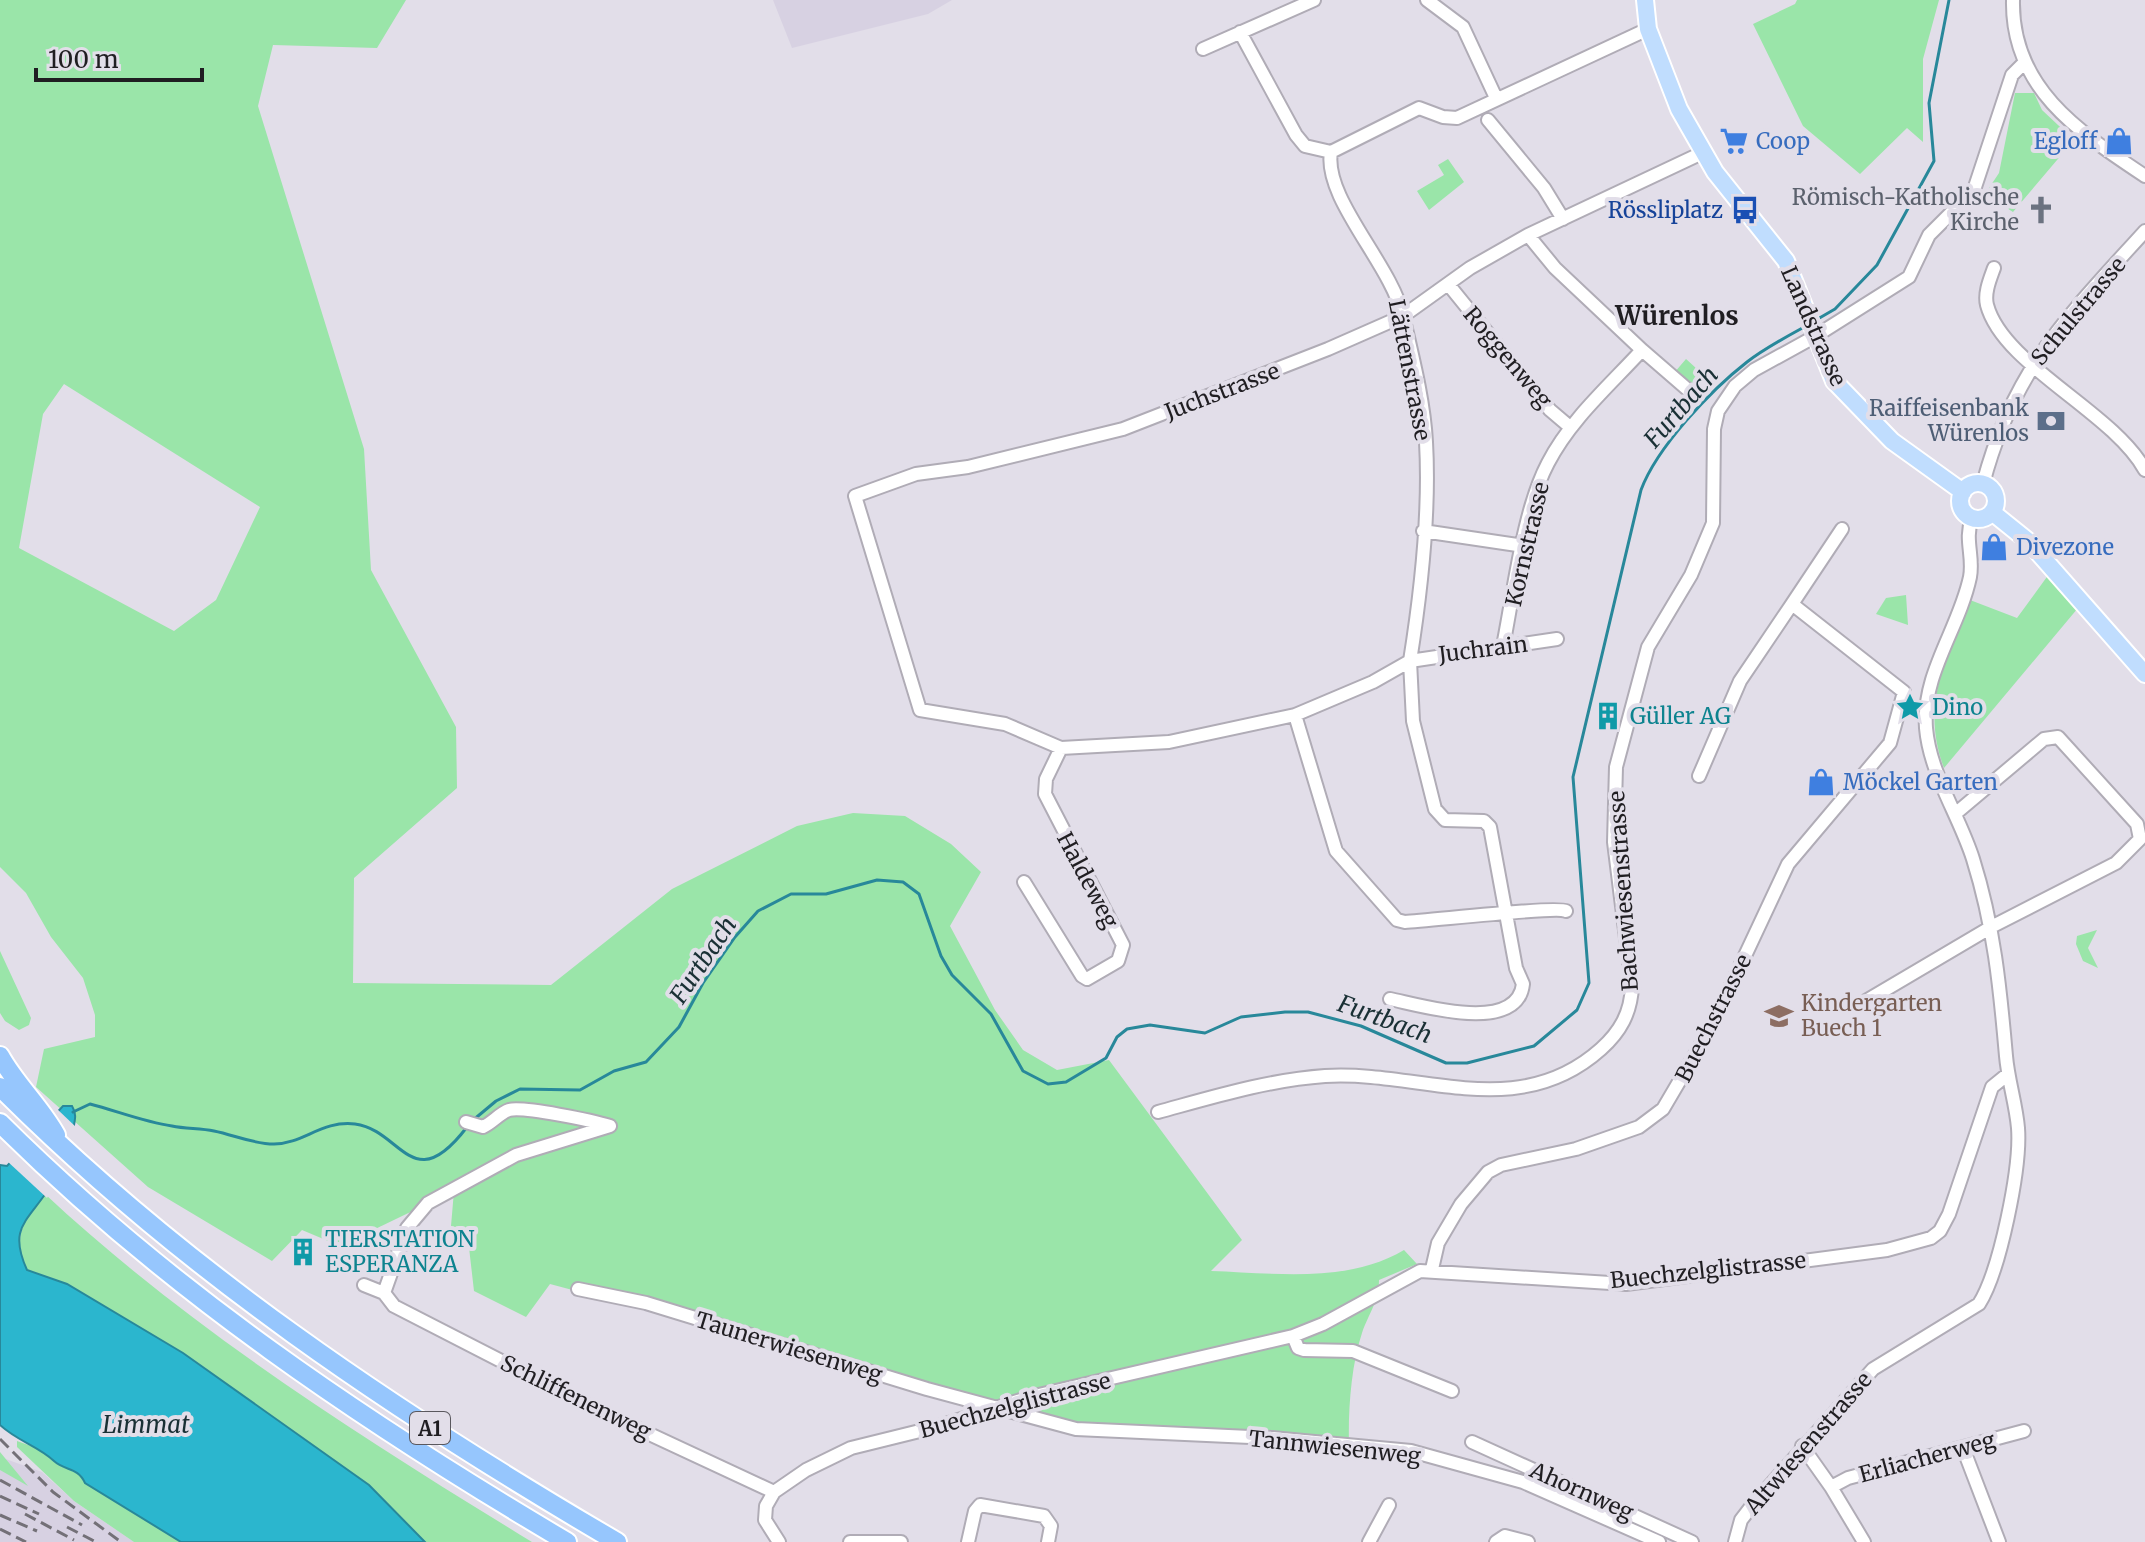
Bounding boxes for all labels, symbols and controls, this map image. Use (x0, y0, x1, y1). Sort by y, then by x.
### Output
scale bar (36, 32, 202, 82)
text: 100 m (48, 44, 119, 75)
supermarket icon: Coop (1719, 126, 1749, 156)
shop icon: Egloff (2104, 126, 2134, 156)
place label: Coop (1756, 127, 1810, 155)
place label: Egloff (2034, 127, 2099, 155)
place label: Römisch-Katholische Kirche (1792, 183, 2019, 236)
bus stop icon: Rössliplatz (1730, 195, 1760, 225)
church icon: Römisch-Katholische Kirche (2026, 195, 2056, 225)
place label: Rössliplatz (1608, 196, 1723, 224)
street label: Schulstrasse (2025, 251, 2131, 371)
street label: Landstrasse (1775, 262, 1853, 390)
street label: Lättenstrasse (1383, 297, 1437, 443)
district label: Würenlos (1614, 299, 1739, 332)
street label: Roggenweg (1458, 301, 1558, 413)
street label: Juchstrasse (1160, 356, 1283, 426)
water label: Furtbach (1636, 360, 1725, 455)
place label: Raiffeisenbank Würenlos (1869, 394, 2029, 447)
bank icon: Raiffeisenbank Würenlos (2036, 406, 2066, 436)
street label: Kornstrasse (1499, 479, 1555, 609)
shop icon: Divezone (1979, 532, 2009, 562)
place label: Divezone (2016, 533, 2114, 561)
street label: Juchrain (1436, 630, 1530, 668)
place icon: Dino (1895, 692, 1925, 722)
place label: Dino (1932, 693, 1983, 721)
building icon: Güller AG (1593, 701, 1623, 731)
place label: Güller AG (1630, 702, 1731, 730)
shop icon: Möckel Garten (1806, 767, 1836, 797)
place label: Möckel Garten (1843, 768, 1998, 796)
street label: Bachwiesenstrasse (1602, 790, 1644, 992)
street label: Haldeweg (1051, 827, 1125, 933)
water label: Furtbach (662, 911, 743, 1010)
street label: Buechstrasse (1669, 949, 1757, 1087)
water label: Furtbach (1333, 987, 1436, 1050)
place label: Kindergarten Buech 1 (1801, 989, 1942, 1042)
school or university icon: Kindergarten Buech 1 (1764, 1001, 1794, 1031)
place label: TIERSTATION ESPERANZA (325, 1225, 475, 1278)
building icon: TIERSTATION ESPERANZA (288, 1237, 318, 1267)
street label: Buechzelglistrasse (1609, 1246, 1807, 1294)
street label: Taunerwiesenweg (692, 1305, 886, 1389)
street label: Schliffenenweg (496, 1348, 656, 1446)
street label: Buechzelglistrasse (916, 1366, 1114, 1444)
street label: Altwiesenstrasse (1738, 1366, 1878, 1521)
water label: Limmat (103, 1409, 190, 1440)
road number: A1 (410, 1412, 450, 1444)
street label: Tannwiesenweg (1248, 1424, 1422, 1470)
street label: Erliacherweg (1856, 1425, 1998, 1489)
street label: Ahornweg (1525, 1455, 1638, 1526)

